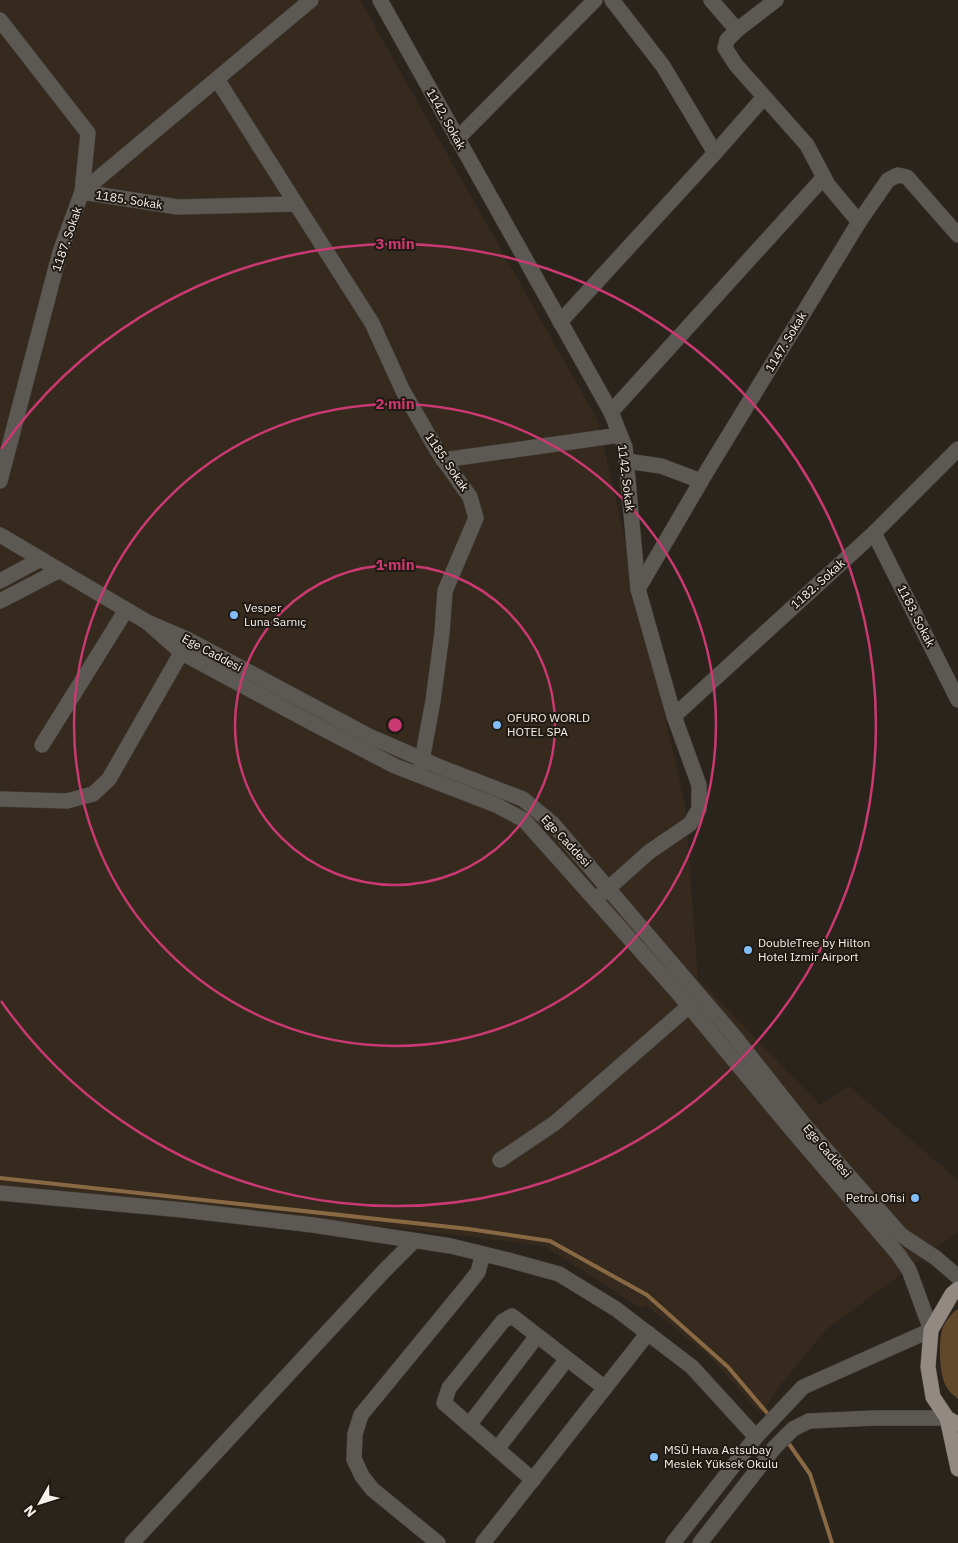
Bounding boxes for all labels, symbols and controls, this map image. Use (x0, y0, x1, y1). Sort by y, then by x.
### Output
street label: 1142. Sokak (423, 86, 470, 153)
street label: 1185. Sokak (95, 187, 164, 212)
street label: 1187. Sokak (48, 204, 85, 273)
text: 3 min (375, 234, 415, 253)
street label: 1147. Sokak (762, 308, 810, 375)
text: 2 min (375, 394, 415, 413)
street label: 1185. Sokak (422, 430, 473, 494)
street label: 1142. Sokak (615, 443, 638, 513)
text: 1 min (375, 555, 415, 574)
street label: 1182. Sokak (788, 555, 848, 612)
street label: 1183. Sokak (894, 582, 939, 650)
place label: Vesper Luna Sarnıç (244, 600, 306, 629)
marker: Vesper Luna Sarnıç (228, 609, 240, 621)
street label: Ege Caddesi (180, 630, 245, 675)
place label: OFURO WORLD HOTEL SPA (507, 710, 590, 739)
centre of rings (386, 716, 404, 734)
marker: OFURO WORLD HOTEL SPA (491, 719, 503, 731)
street label: Ege Caddesi (538, 811, 594, 870)
place label: DoubleTree by Hilton Hotel Izmir Airport (758, 935, 870, 964)
marker: DoubleTree by Hilton Hotel Izmir Airport (742, 944, 754, 956)
street label: Ege Caddesi (800, 1121, 855, 1180)
place label: Petrol Ofisi (846, 1190, 905, 1205)
marker: Petrol Ofisi (909, 1192, 921, 1204)
place label: MSÜ Hava Astsubay Meslek Yüksek Okulu (664, 1442, 778, 1471)
marker: MSÜ Hava Astsubay Meslek Yüksek Okulu (648, 1451, 660, 1463)
north arrow (15, 1478, 65, 1528)
text: N (20, 1502, 40, 1521)

